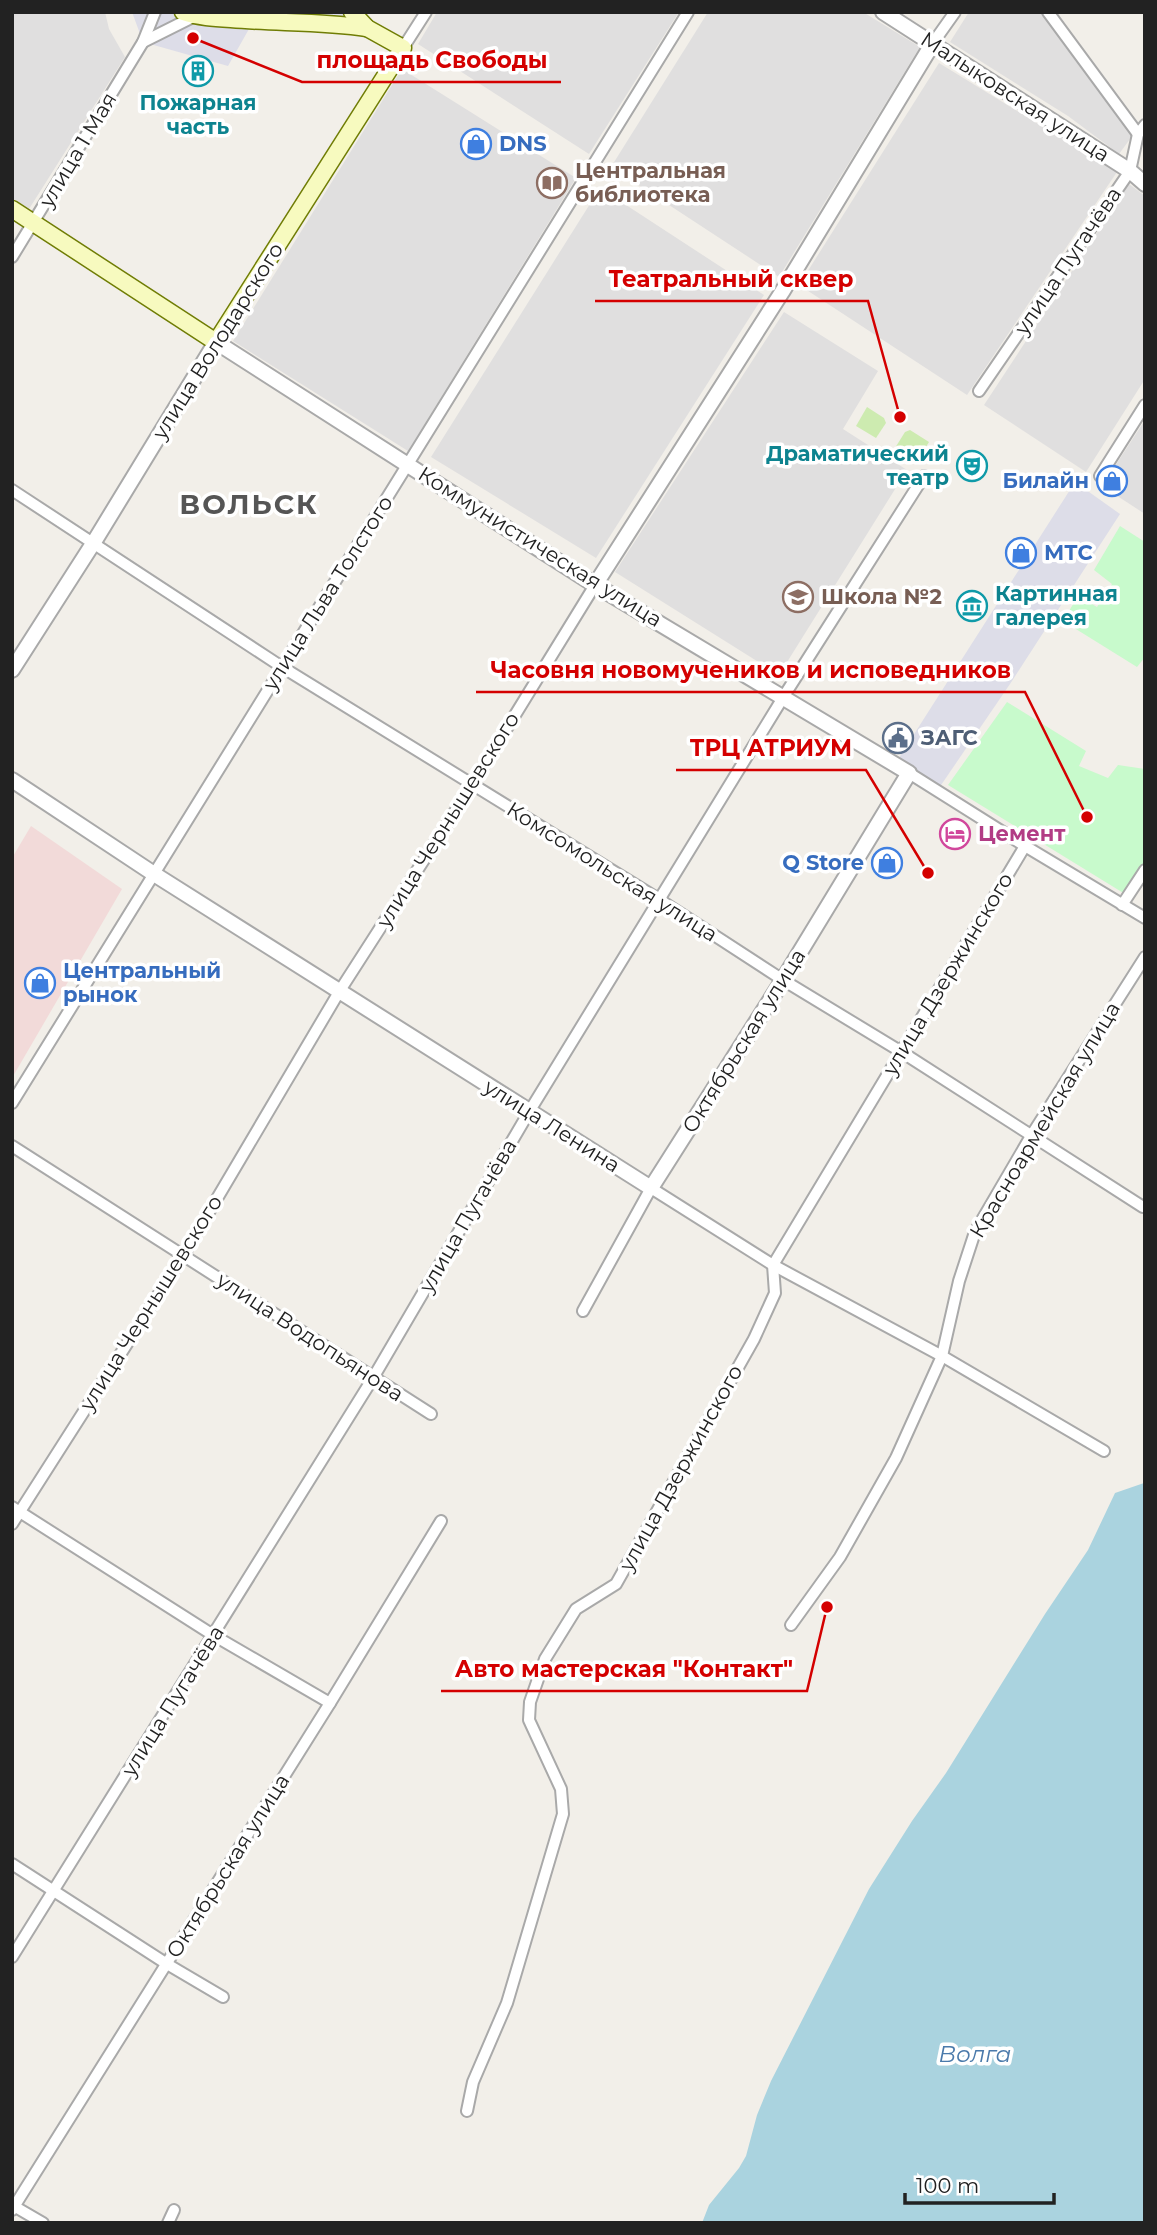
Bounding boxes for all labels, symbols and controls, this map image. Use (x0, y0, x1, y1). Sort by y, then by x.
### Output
street label: Малыковская улица (916, 26, 1114, 167)
callout: площадь Свободы (302, 38, 561, 82)
text: площадь Свободы (316, 46, 548, 74)
building icon: Пожарная часть (181, 54, 215, 88)
street label: улица 1 Мая (33, 88, 122, 212)
place label: Пожарная часть (139, 90, 257, 139)
shop icon: DNS (459, 127, 493, 161)
place label: DNS (499, 131, 547, 156)
place label: Центральная библиотека (575, 158, 726, 207)
library icon: Центральная библиотека (535, 166, 569, 200)
street label: улица Пугачёва (1008, 182, 1126, 340)
street label: улица Володарского (146, 238, 288, 444)
callout: Театральный сквер (595, 257, 868, 301)
text: Театральный сквер (609, 265, 853, 293)
place label: Драматический театр (766, 441, 949, 490)
theatre icon: Драматический театр (955, 449, 989, 483)
street label: Коммунистическая улица (414, 461, 667, 632)
shop icon: Билайн (1095, 464, 1129, 498)
place label: Билайн (1002, 468, 1089, 493)
district label: ВОЛЬСК (179, 487, 319, 521)
street label: улица Льва Толстого (257, 491, 398, 696)
shop icon: МТС (1004, 536, 1038, 570)
place label: МТС (1044, 540, 1093, 565)
school or university icon: Школа №2 (781, 580, 815, 614)
place label: Картинная галерея (995, 581, 1118, 630)
place label: Школа №2 (821, 584, 942, 609)
museum icon: Картинная галерея (955, 589, 989, 623)
callout: Часовня новомучеников и исповедников (476, 648, 1025, 692)
text: Часовня новомучеников и исповедников (491, 656, 1011, 684)
street label: улица Чернышевского (370, 707, 524, 933)
public building icon: ЗАГС (881, 721, 915, 755)
place label: ЗАГС (920, 725, 978, 750)
callout: ТРЦ АТРИУМ (676, 726, 866, 770)
text: ТРЦ АТРИУМ (690, 734, 852, 762)
street label: Комсомольская улица (502, 796, 722, 947)
hotel icon: Цемент (938, 817, 972, 851)
place label: Цемент (978, 821, 1066, 846)
shop icon: Q Store (870, 846, 904, 880)
place label: Q Store (782, 850, 864, 875)
street label: улица Дзержинского (877, 868, 1018, 1080)
street label: Октябрьская улица (677, 944, 810, 1137)
place label: Центральный рынок (63, 958, 221, 1007)
shop icon: Центральный рынок (23, 966, 57, 1000)
street label: Красноармейская улица (964, 997, 1125, 1242)
street label: улица Ленина (479, 1073, 625, 1177)
street label: улица Пугачёва (413, 1135, 522, 1298)
street label: улица Чернышевского (73, 1190, 227, 1416)
street label: улица Водопьянова (211, 1266, 408, 1406)
street label: улица Дзержинского (613, 1360, 748, 1576)
street label: улица Пугачёва (116, 1621, 229, 1782)
callout: Авто мастерская "Контакт" (441, 1647, 807, 1691)
text: Авто мастерская "Контакт" (455, 1655, 793, 1683)
street label: Октябрьская улица (161, 1769, 294, 1962)
water label: Волга (939, 2040, 1011, 2068)
scale bar (905, 2162, 1054, 2206)
text: 100 m (916, 2173, 979, 2198)

